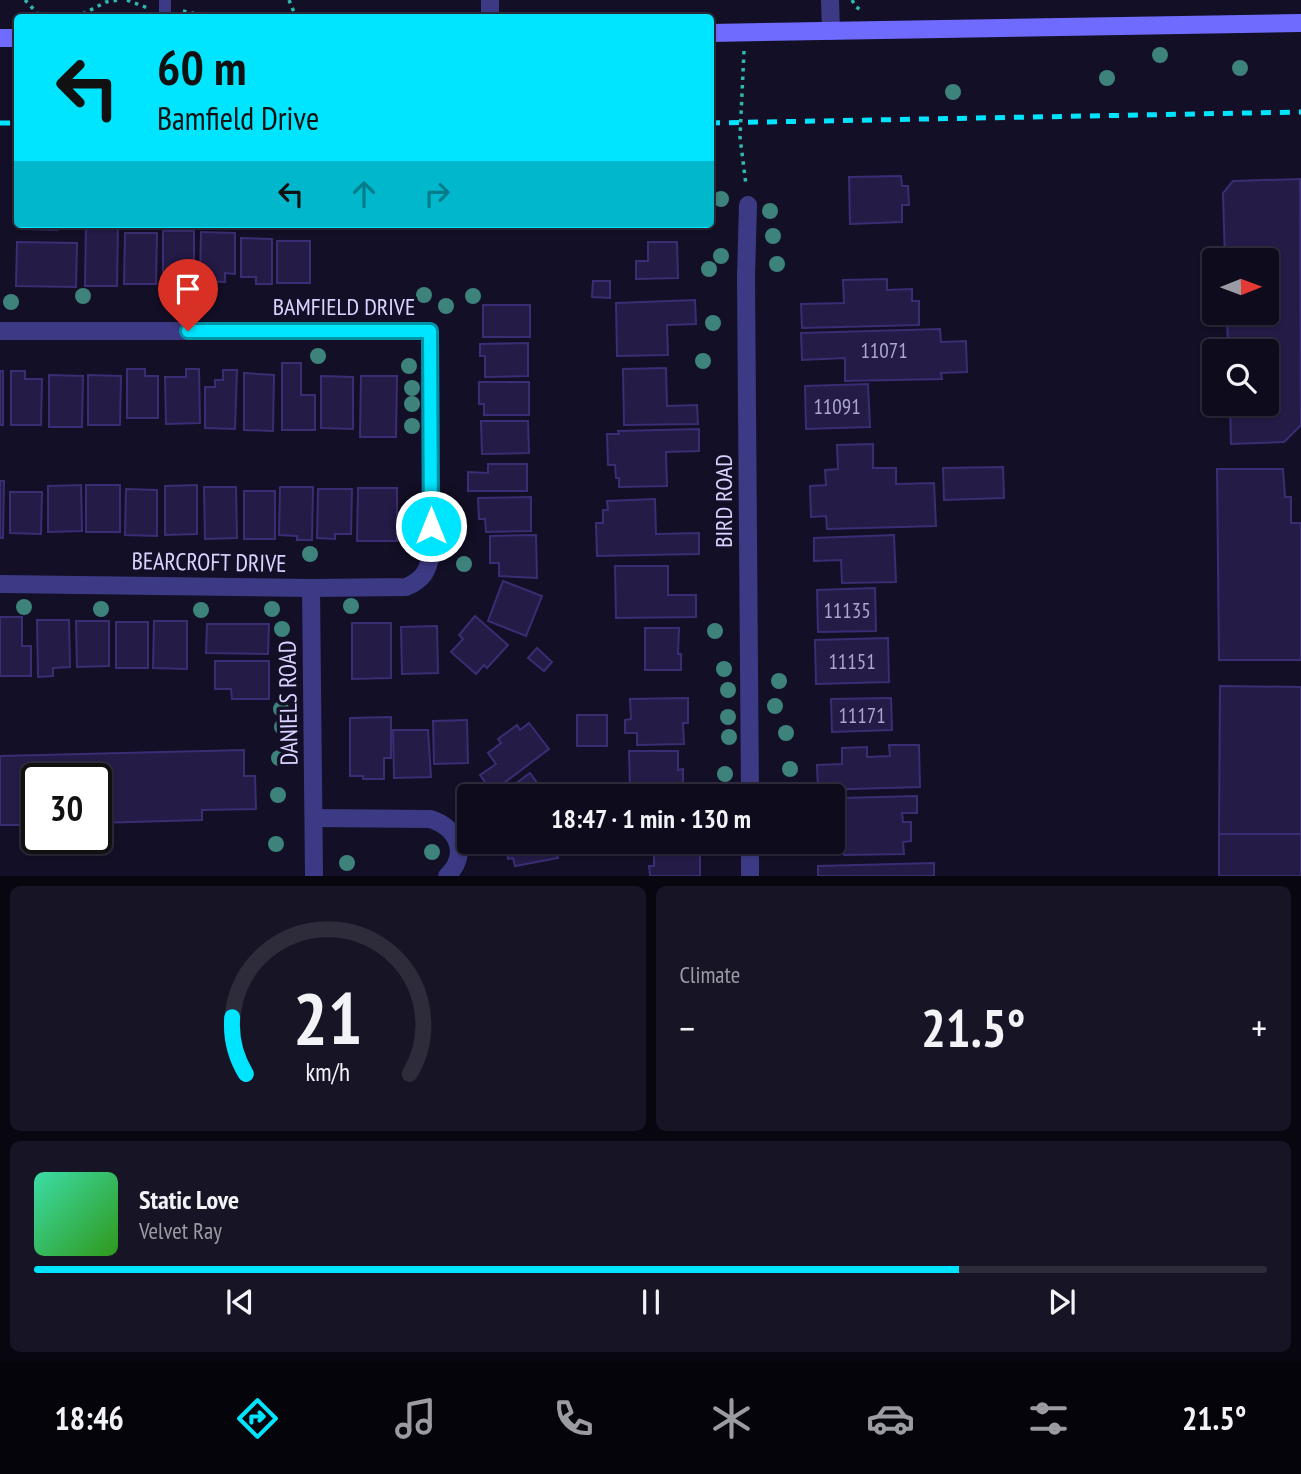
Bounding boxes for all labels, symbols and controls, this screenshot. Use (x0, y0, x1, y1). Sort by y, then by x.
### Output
text: 60 m (157, 35, 246, 99)
icon: left (42, 42, 133, 133)
text: Bamfield Drive (157, 97, 319, 139)
icon: left (272, 175, 310, 213)
icon: ahead (345, 175, 383, 213)
icon: right (418, 175, 456, 213)
north arrow (1202, 248, 1279, 326)
map controls (1202, 248, 1279, 416)
pin (158, 259, 218, 331)
icon: arrive (169, 270, 207, 308)
street label: BAMFIELD DRIVE (273, 291, 415, 322)
house number: 11071 (860, 337, 908, 364)
button: search (1202, 339, 1279, 416)
house number: 11091 (813, 393, 861, 420)
street label: BIRD ROAD (708, 454, 739, 548)
position arrow (394, 489, 468, 563)
street label: BEARCROFT DRIVE (131, 545, 287, 579)
house number: 11135 (823, 597, 871, 624)
street label: DANIELS ROAD (271, 640, 305, 766)
house number: 11151 (828, 648, 876, 675)
house number: 11171 (838, 702, 886, 729)
speed limit sign: 30 (21, 763, 112, 854)
text: 18:47 · 1 min · 130 m (551, 802, 751, 835)
text: Climate (680, 960, 740, 989)
text: 21 (293, 971, 363, 1065)
text: 21.5° (921, 994, 1026, 1061)
text: − (680, 1003, 695, 1052)
text: + (1251, 1003, 1267, 1052)
text: km/h (306, 1056, 350, 1088)
text: Static Love (139, 1183, 239, 1216)
text: Velvet Ray (139, 1216, 222, 1245)
icon: previous (221, 1283, 259, 1321)
icon: pause (632, 1283, 670, 1321)
icon: next (1043, 1283, 1081, 1321)
icon: directions (233, 1394, 282, 1443)
icon: music (391, 1394, 440, 1443)
icon: phone (549, 1394, 598, 1443)
icon: climate (707, 1394, 756, 1443)
icon: car (866, 1394, 915, 1443)
icon: filters (1024, 1394, 1073, 1443)
text: 18:46 (55, 1397, 124, 1439)
text: 21.5° (1182, 1397, 1246, 1439)

